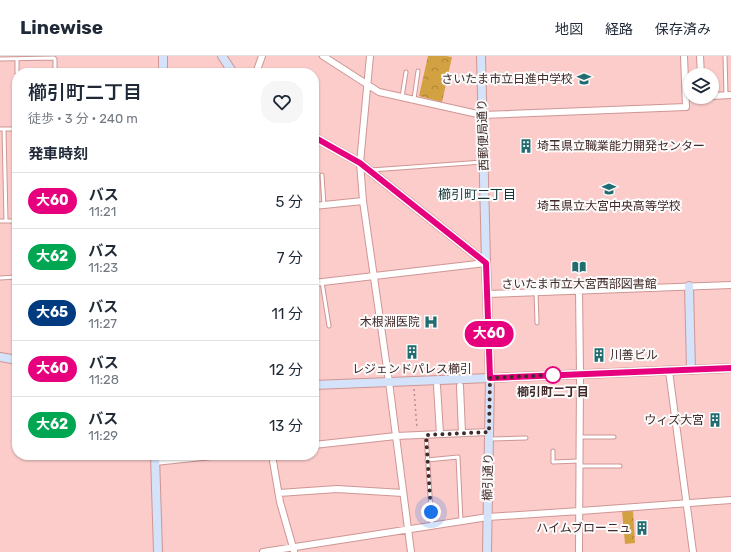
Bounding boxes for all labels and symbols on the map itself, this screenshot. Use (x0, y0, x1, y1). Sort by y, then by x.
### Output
school or university icon: さいたま市立日進中学校 (576, 71, 592, 87)
place label: さいたま市立日進中学校 (441, 72, 573, 86)
street label: 西郵便局通り (475, 99, 491, 171)
building icon: 埼玉県立職業能力開発センター (518, 138, 534, 154)
place label: 埼玉県立職業能力開発センター (537, 139, 705, 153)
school or university icon: 埼玉県立大宮中央高等学校 (601, 181, 617, 197)
district label: 櫛引町二丁目 (438, 187, 516, 202)
place label: 埼玉県立大宮中央高等学校 (537, 199, 681, 213)
library icon: さいたま市立大宮西部図書館 (571, 259, 587, 275)
place label: さいたま市立大宮西部図書館 (501, 277, 657, 291)
hospital icon: 木根淵医院 (423, 314, 439, 330)
place label: 木根淵医院 (360, 315, 420, 329)
line badge: 大60 (466, 321, 512, 347)
building icon: レジェンドパレス櫛引 (404, 344, 420, 360)
building icon: 川善ビル (591, 347, 607, 363)
place label: 川善ビル (610, 348, 658, 362)
place label: レジェンドパレス櫛引 (352, 362, 472, 376)
marker: 櫛引町二丁目 (544, 366, 562, 384)
place label: 櫛引町二丁目 (517, 385, 589, 399)
building icon: ウィズ大宮 (707, 412, 723, 428)
place label: ウィズ大宮 (644, 413, 704, 427)
street label: 櫛引通り (481, 453, 495, 501)
your location (421, 502, 441, 522)
building icon: ハイムブローニュ (634, 520, 650, 536)
place label: ハイムブローニュ (536, 521, 631, 535)

